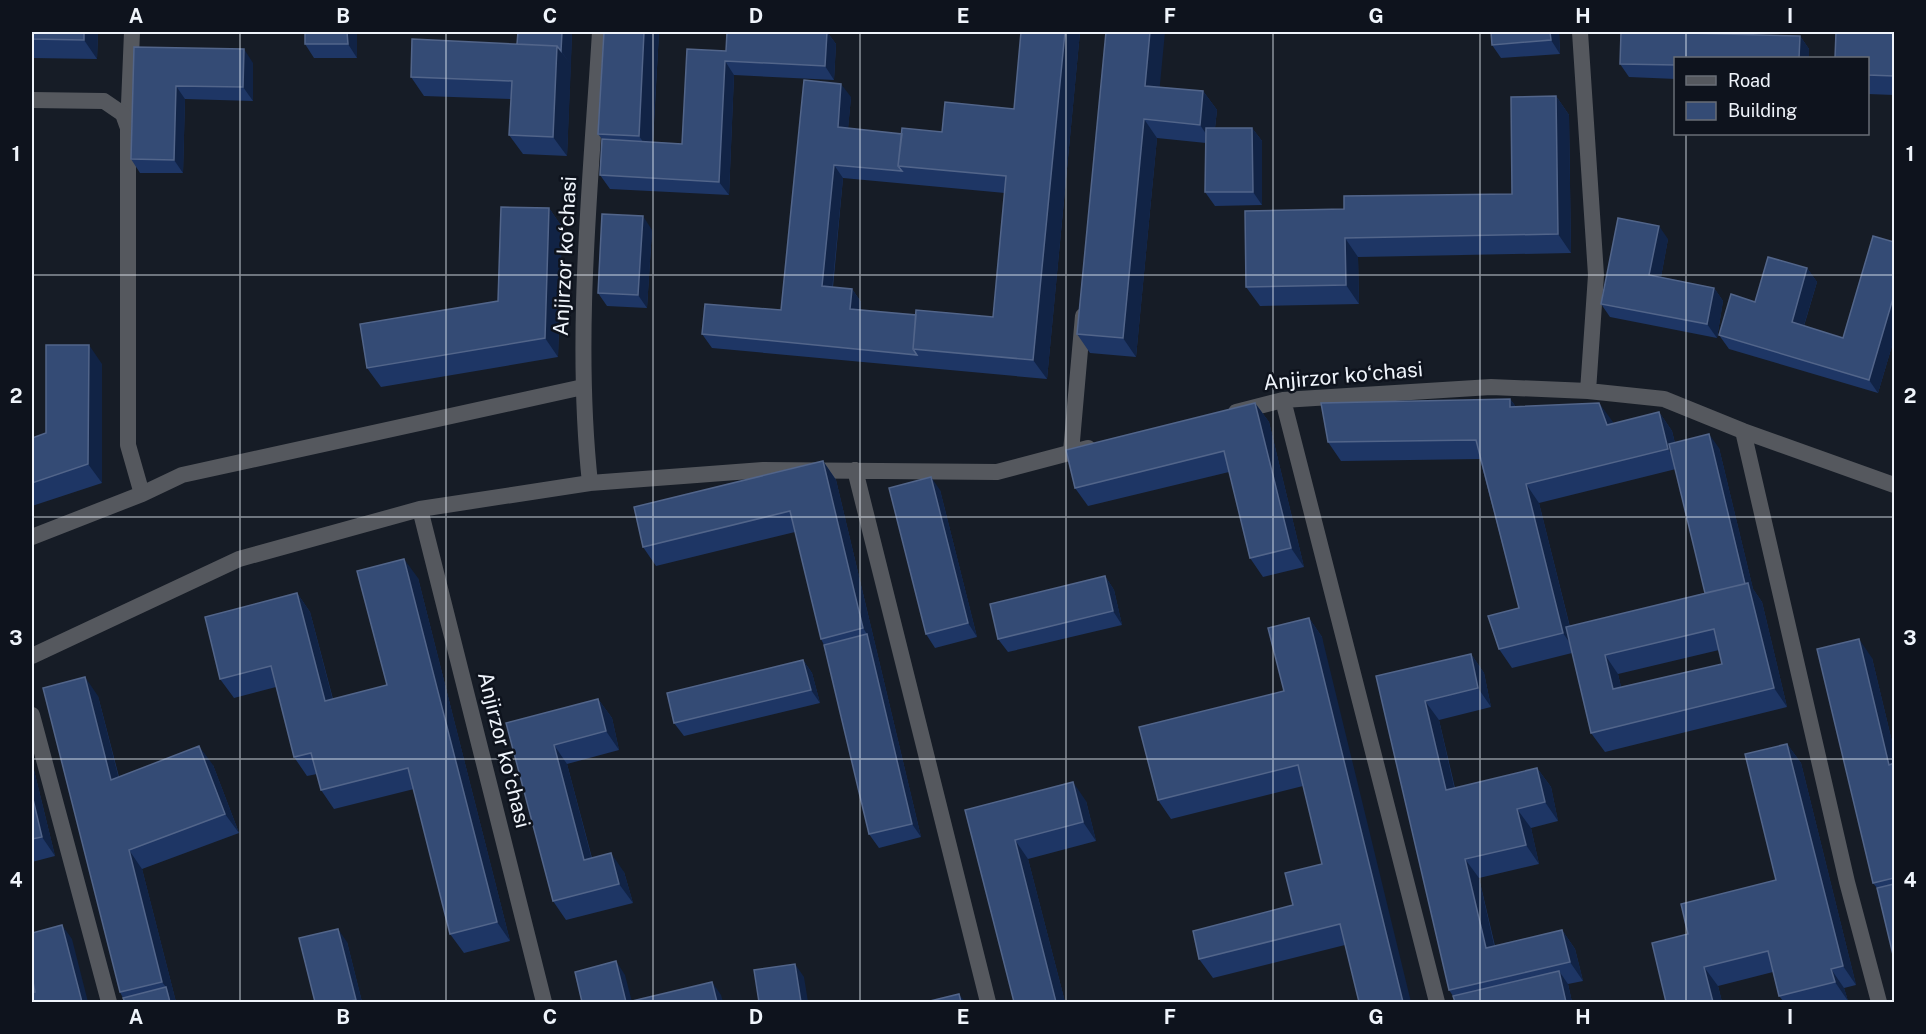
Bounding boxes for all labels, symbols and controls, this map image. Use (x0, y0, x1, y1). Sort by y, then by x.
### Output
text: A (129, 4, 143, 28)
text: B (336, 4, 350, 28)
text: C (543, 4, 557, 28)
text: D (749, 4, 763, 28)
text: E (957, 4, 969, 28)
text: F (1164, 4, 1176, 28)
text: G (1368, 4, 1384, 28)
text: H (1575, 4, 1591, 28)
text: I (1787, 4, 1793, 28)
legend (1674, 57, 1869, 135)
text: Road (1728, 70, 1771, 91)
text: Building (1728, 100, 1797, 121)
text: 1 (12, 142, 20, 166)
text: 1 (1906, 142, 1914, 166)
street label: Anjirzor koʻchasi (548, 175, 581, 337)
street label: Anjirzor koʻchasi (1262, 356, 1424, 395)
text: 2 (10, 384, 22, 408)
text: 2 (1904, 384, 1916, 408)
text: 3 (9, 626, 23, 650)
text: 3 (1903, 626, 1917, 650)
street label: Anjirzor koʻchasi (473, 669, 536, 831)
text: 4 (9, 868, 23, 892)
text: 4 (1903, 868, 1917, 892)
text: A (129, 1005, 143, 1029)
text: B (336, 1005, 350, 1029)
text: C (543, 1005, 557, 1029)
text: D (749, 1005, 763, 1029)
text: E (957, 1005, 969, 1029)
text: F (1164, 1005, 1176, 1029)
text: G (1368, 1005, 1384, 1029)
text: H (1575, 1005, 1591, 1029)
text: I (1787, 1005, 1793, 1029)

